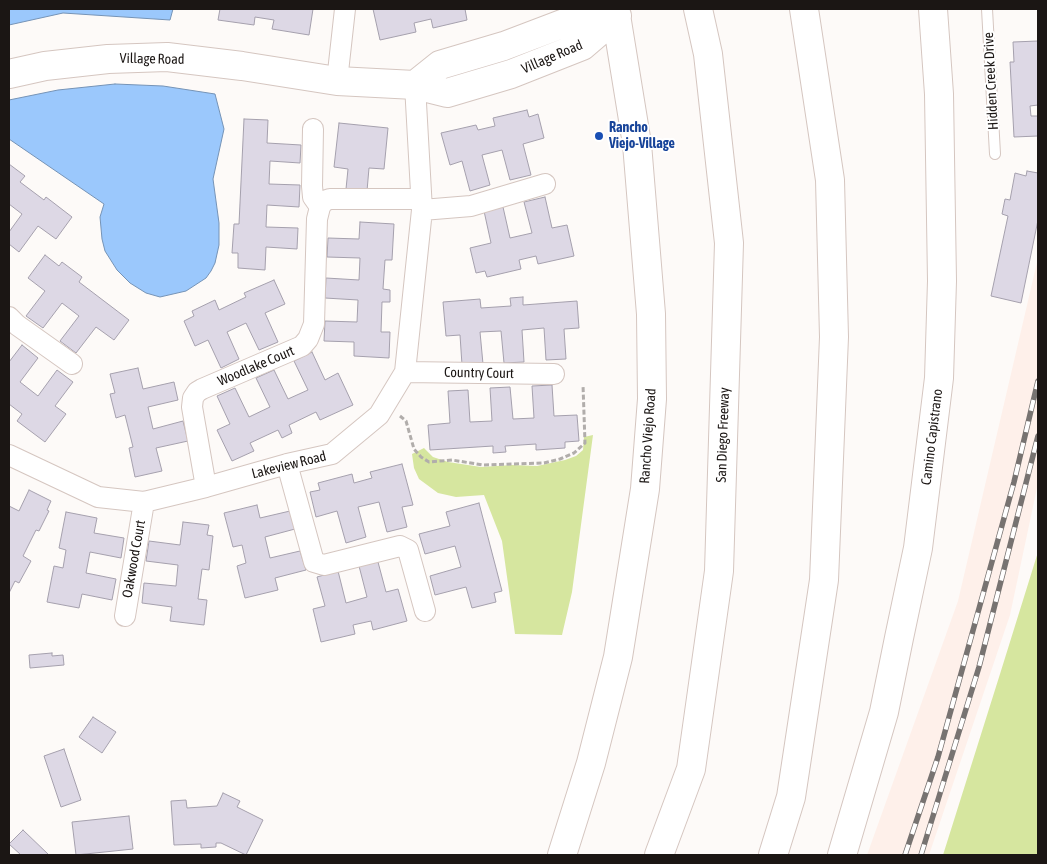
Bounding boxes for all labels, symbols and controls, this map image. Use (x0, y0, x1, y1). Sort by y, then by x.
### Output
street label: Hidden Creek Drive (980, 32, 1002, 130)
street label: Village Road (519, 37, 585, 77)
street label: Village Road (119, 50, 185, 68)
place label: Rancho Viejo-Village (609, 120, 675, 152)
marker: Rancho Viejo-Village (593, 130, 605, 142)
street label: Woodlake Court (215, 342, 297, 390)
street label: Country Court (444, 364, 514, 382)
street label: San Diego Freeway (713, 387, 733, 483)
street label: Rancho Viejo Road (636, 388, 660, 484)
street label: Camino Capistrano (918, 388, 946, 486)
street label: Lakeview Road (250, 448, 328, 482)
street label: Oakwood Court (119, 519, 149, 599)

